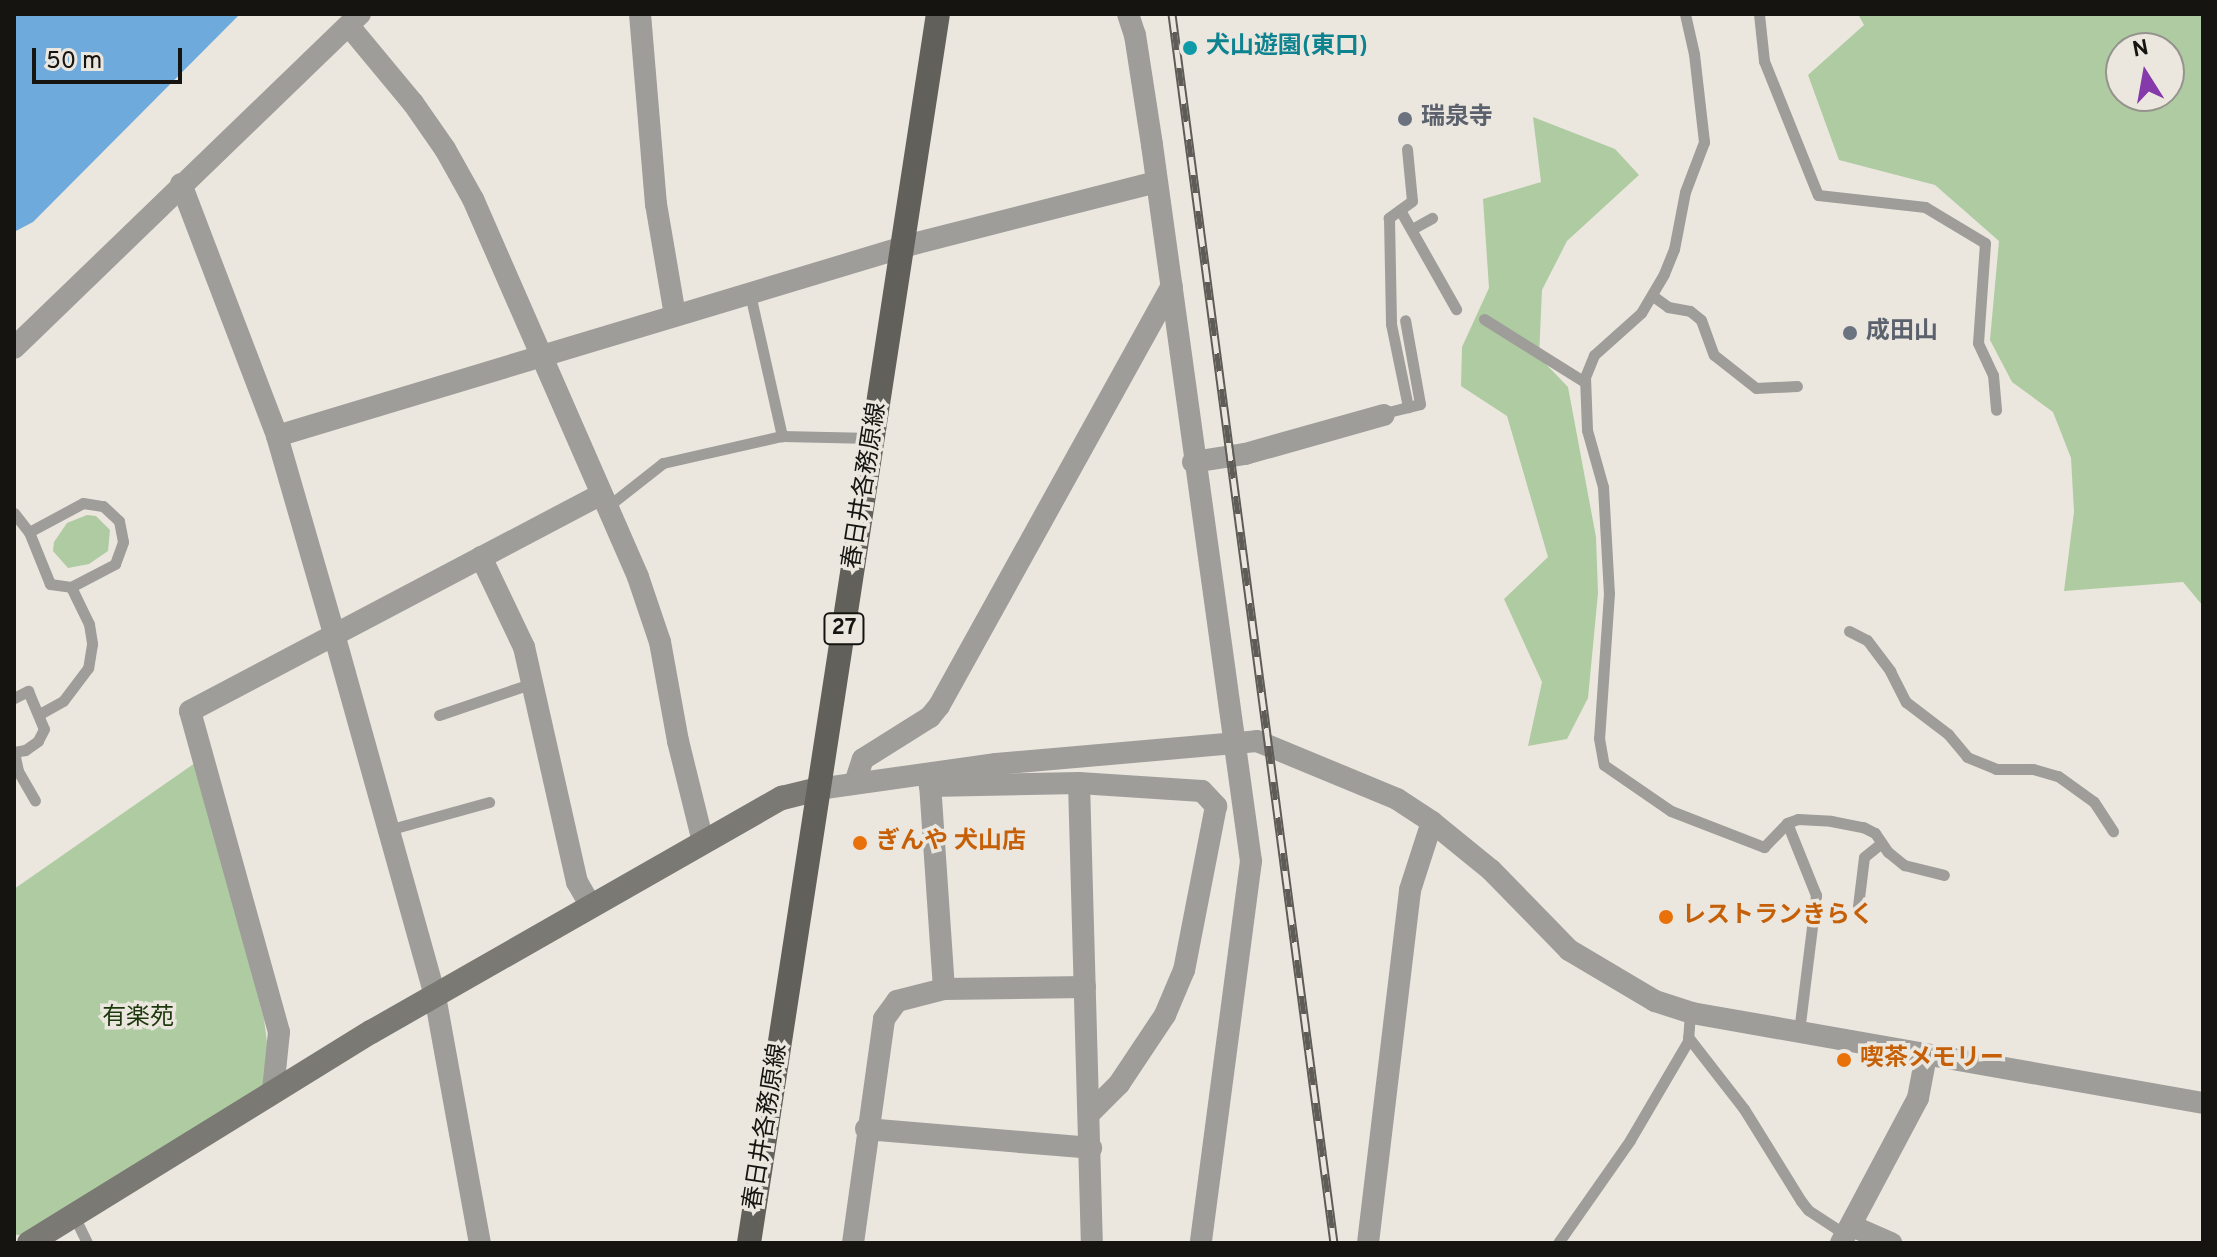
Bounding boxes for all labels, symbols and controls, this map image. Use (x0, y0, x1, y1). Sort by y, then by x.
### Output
scale bar (36, 32, 186, 82)
north arrow (2105, 32, 2185, 112)
place label: 犬山遊園(東口) (1206, 34, 1368, 62)
text: N (2130, 35, 2151, 65)
marker: 犬山遊園(東口) (1181, 39, 1199, 57)
text: 50 m (46, 47, 102, 77)
place label: 瑞泉寺 (1421, 105, 1493, 133)
marker: 瑞泉寺 (1396, 110, 1414, 128)
place label: 成田山 (1866, 319, 1938, 347)
marker: 成田山 (1841, 324, 1859, 342)
street label: 春日井各務原線 (839, 401, 893, 571)
road number: 27 (822, 611, 866, 647)
place label: ぎんや 犬山店 (876, 829, 1026, 857)
marker: ぎんや 犬山店 (851, 834, 869, 852)
place label: レストランきらく (1682, 903, 1874, 931)
marker: レストランきらく (1657, 908, 1675, 926)
park label: 有楽苑 (102, 1005, 174, 1033)
street label: 春日井各務原線 (740, 1042, 794, 1212)
place label: 喫茶メモリー (1860, 1046, 2004, 1074)
marker: 喫茶メモリー (1835, 1051, 1853, 1069)

